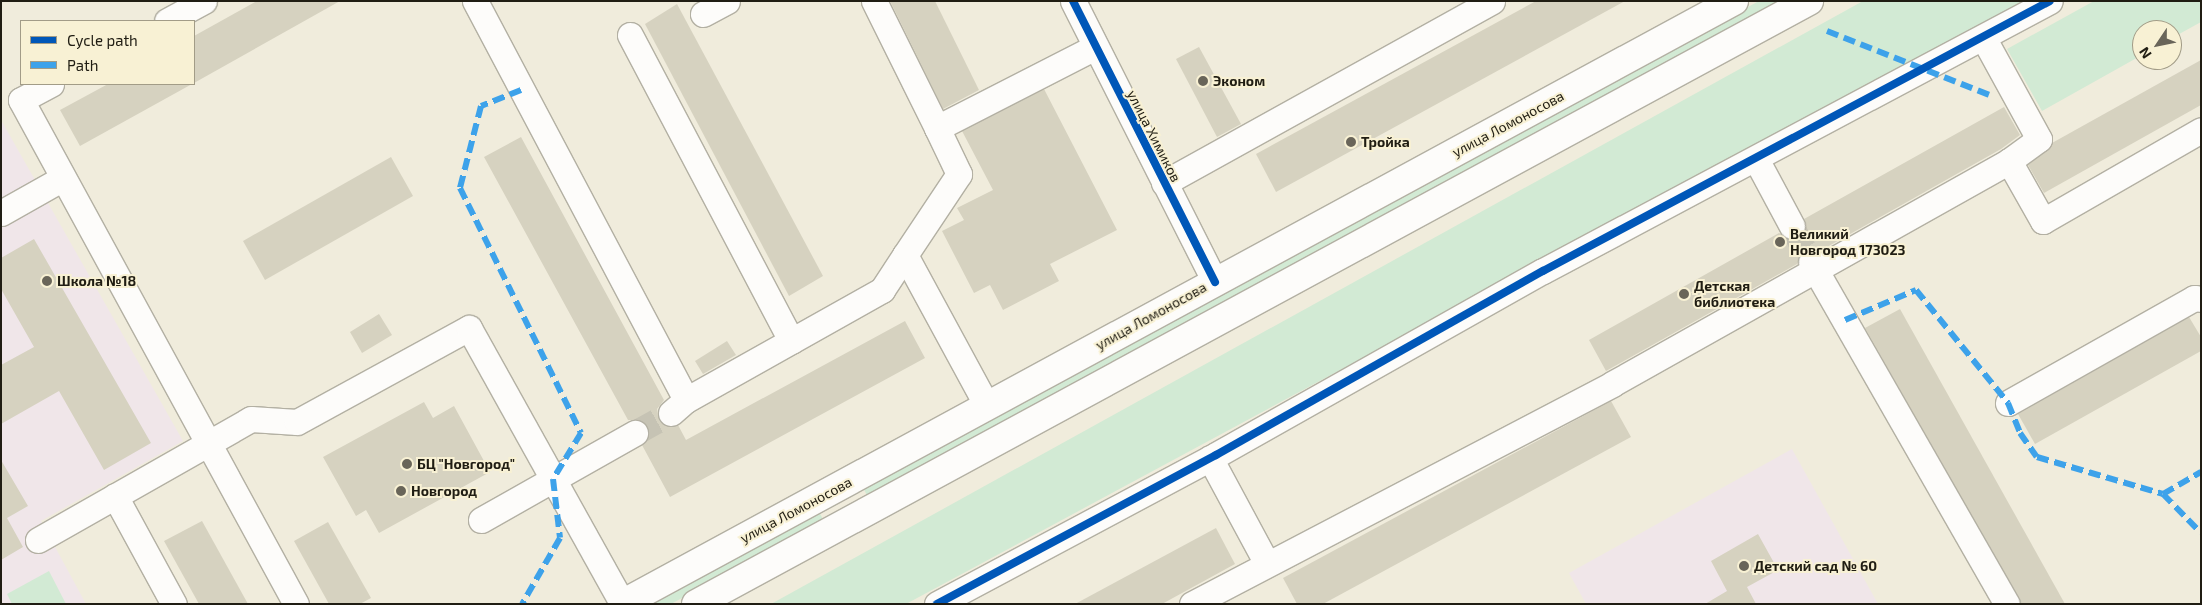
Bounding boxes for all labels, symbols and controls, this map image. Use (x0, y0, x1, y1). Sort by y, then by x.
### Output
legend (20, 20, 195, 85)
north arrow (2132, 20, 2182, 70)
text: Cycle path (67, 31, 138, 49)
text: N (2135, 44, 2155, 62)
text: Path (67, 56, 98, 74)
place label: Эконом (1213, 73, 1265, 89)
marker: Эконом (1197, 75, 1209, 87)
street label: улица Химиков (1124, 87, 1184, 185)
street label: улица Ломоносова (1449, 87, 1567, 161)
place label: Тройка (1361, 134, 1410, 150)
marker: Тройка (1345, 136, 1357, 148)
place label: Великий Новгород 173023 (1790, 226, 1905, 258)
marker: Великий Новгород 173023 (1774, 236, 1786, 248)
place label: Школа №18 (57, 273, 136, 289)
marker: Школа №18 (41, 275, 53, 287)
place label: Детская библиотека (1694, 278, 1775, 310)
street label: улица Ломоносова (1093, 279, 1209, 353)
marker: Детская библиотека (1678, 288, 1690, 300)
place label: БЦ "Новгород" (417, 456, 515, 472)
marker: БЦ "Новгород" (401, 458, 413, 470)
street label: улица Ломоносова (737, 473, 855, 547)
place label: Новгород (411, 483, 477, 499)
marker: Новгород (395, 485, 407, 497)
place label: Детский сад № 60 (1754, 558, 1877, 574)
marker: Детский сад № 60 (1738, 560, 1750, 572)

